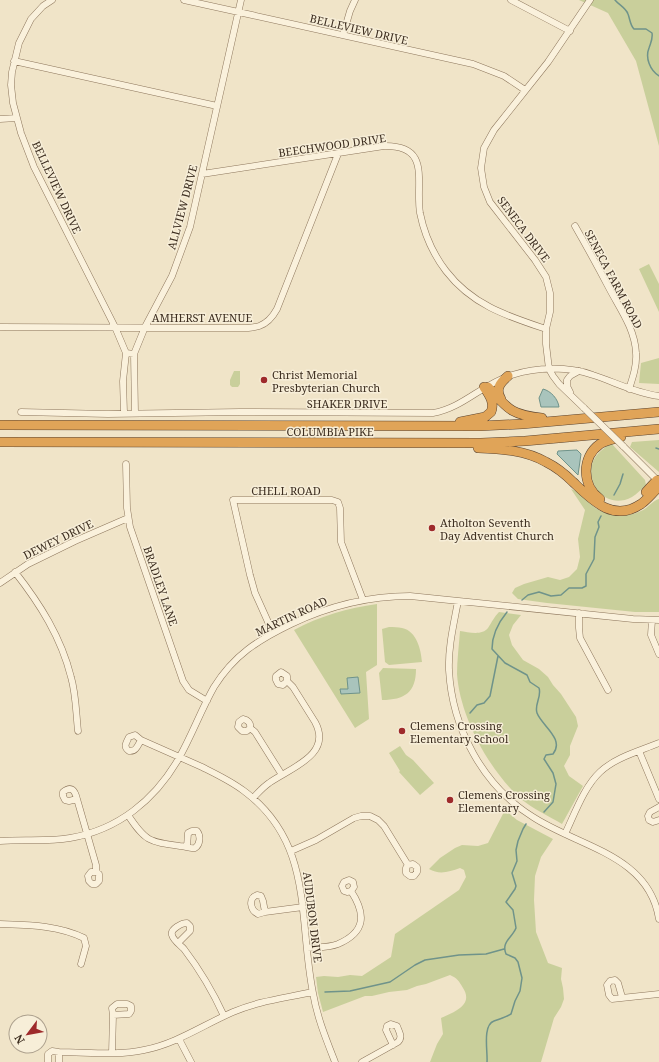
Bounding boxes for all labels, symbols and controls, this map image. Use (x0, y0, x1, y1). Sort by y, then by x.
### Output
street label: BELLEVIEW DRIVE (308, 10, 410, 48)
street label: BEECHWOOD DRIVE (277, 130, 387, 160)
street label: BELLEVIEW DRIVE (29, 138, 85, 236)
street label: ALLVIEW DRIVE (164, 163, 201, 251)
street label: SENECA DRIVE (494, 193, 554, 265)
street label: SENECA FARM ROAD (582, 227, 646, 331)
street label: AMHERST AVENUE (152, 310, 252, 325)
place label: Christ Memorial Presbyterian Church (272, 367, 380, 395)
marker: Christ Memorial Presbyterian Church (259, 375, 269, 385)
street label: SHAKER DRIVE (307, 396, 387, 411)
street label: COLUMBIA PIKE (286, 424, 374, 439)
street label: CHELL ROAD (251, 483, 321, 498)
place label: Atholton Seventh Day Adventist Church (440, 515, 554, 543)
street label: DEWEY DRIVE (21, 516, 96, 562)
marker: Atholton Seventh Day Adventist Church (427, 523, 437, 533)
street label: BRADLEY LANE (140, 544, 182, 628)
street label: MARTIN ROAD (253, 593, 329, 639)
place label: Clemens Crossing Elementary School (410, 718, 509, 746)
marker: Clemens Crossing Elementary School (397, 726, 407, 736)
place label: Clemens Crossing Elementary (458, 787, 550, 815)
marker: Clemens Crossing Elementary (445, 795, 455, 805)
street label: AUDUBON DRIVE (300, 871, 326, 963)
north arrow (8, 1014, 48, 1054)
text: N (10, 1032, 28, 1047)

